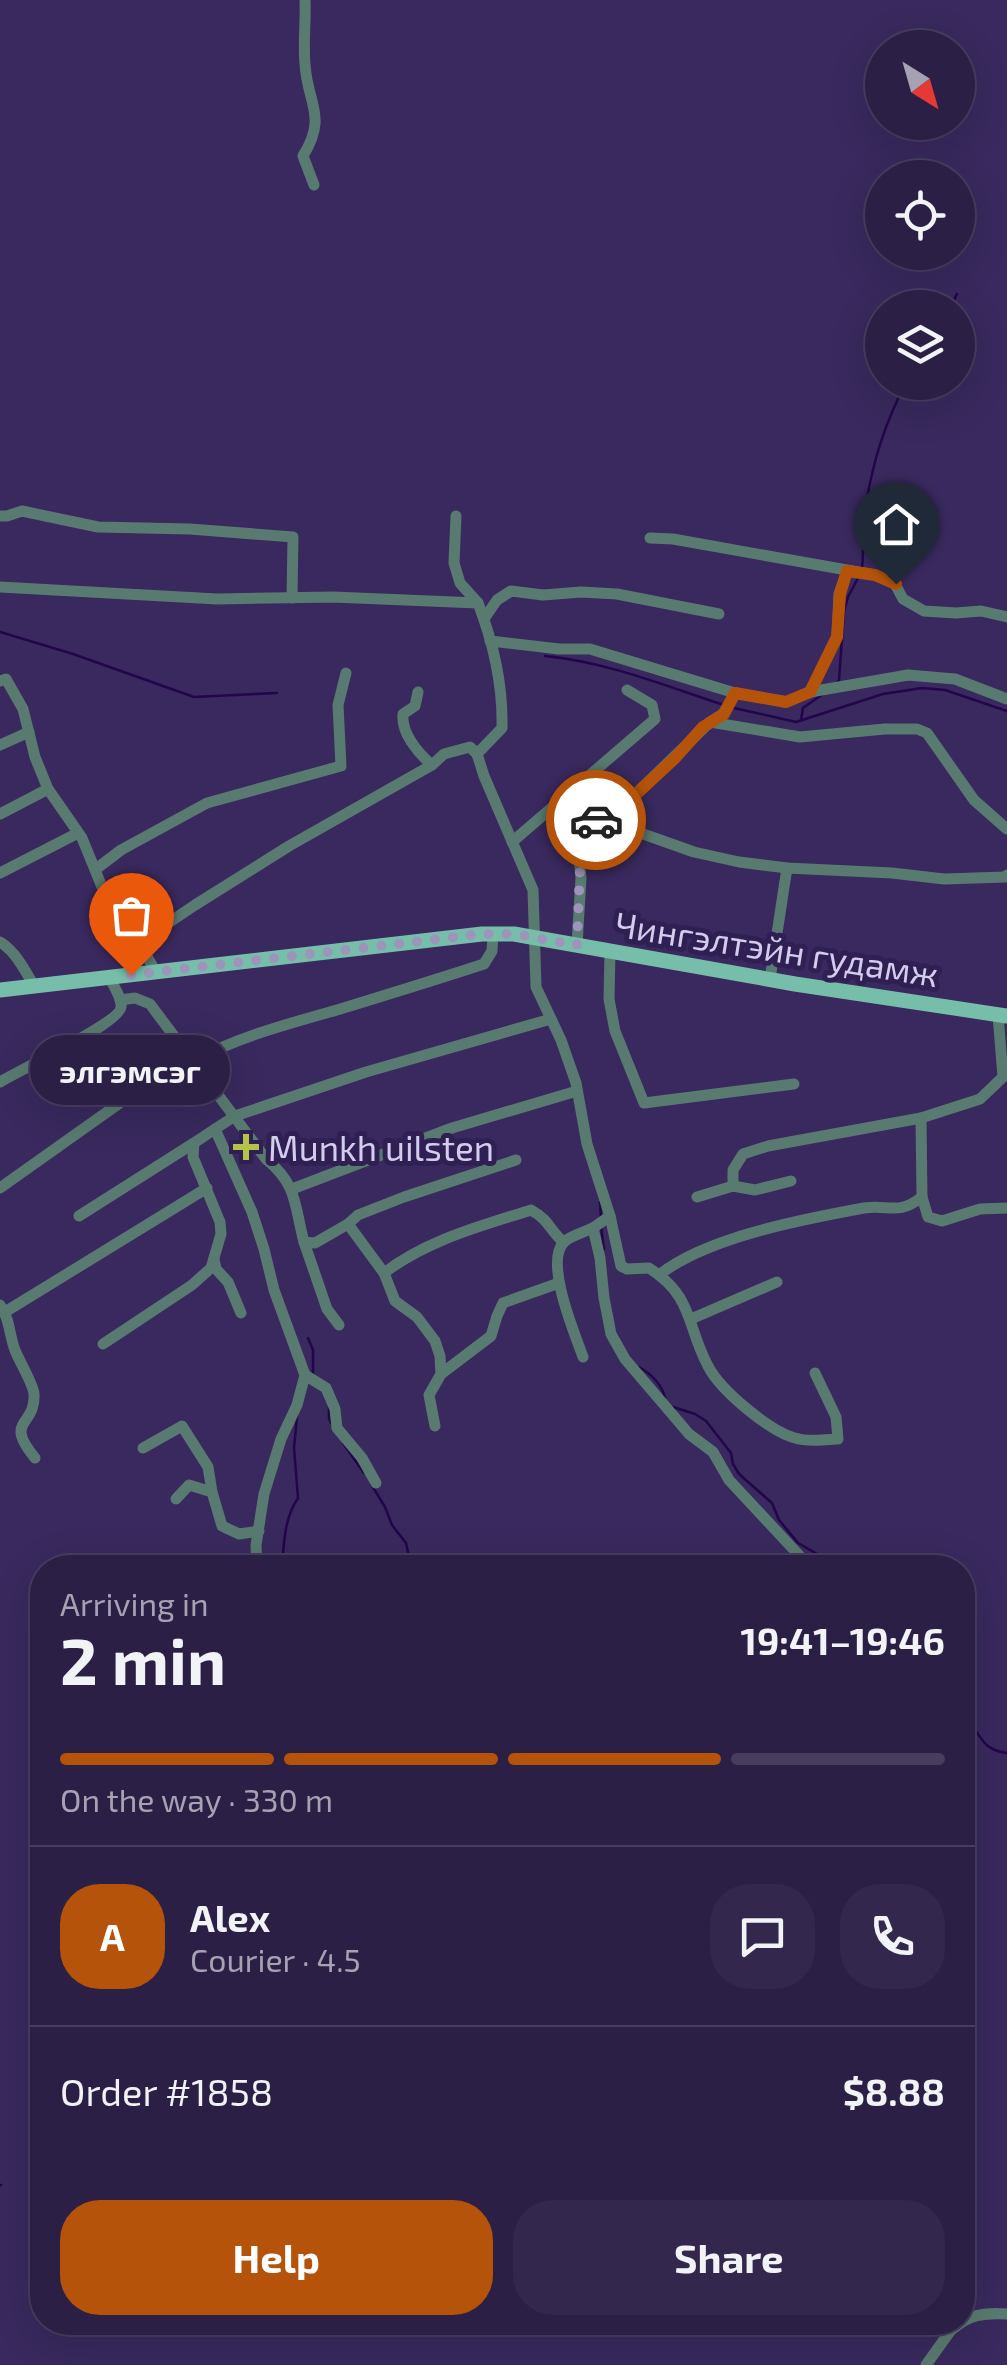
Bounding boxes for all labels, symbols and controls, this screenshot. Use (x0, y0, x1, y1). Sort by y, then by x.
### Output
north arrow (865, 30, 975, 140)
map controls (865, 30, 975, 400)
button: locate (865, 160, 975, 270)
button: layers (865, 290, 975, 400)
pin (854, 482, 939, 585)
icon: home (869, 497, 924, 552)
courier (546, 770, 646, 870)
icon: car (569, 793, 624, 848)
pin (89, 873, 174, 976)
icon: bag (104, 888, 159, 943)
street label: Чингэлтэйн гудамж (612, 902, 942, 995)
callout: элгэмсэг (31, 1035, 231, 1105)
text: элгэмсэг (59, 1051, 201, 1089)
place label: Munkh uilsten (268, 1126, 494, 1168)
marker: Munkh uilsten (233, 1134, 259, 1160)
text: Arriving in (60, 1584, 209, 1622)
text: 19:41–19:46 (740, 1617, 945, 1663)
text: 2 min (60, 1620, 226, 1698)
text: On the way · 330 m (60, 1780, 333, 1818)
button: chat (710, 1884, 815, 1989)
button: phone (840, 1884, 945, 1989)
text: Alex (190, 1894, 270, 1940)
text: A (100, 1913, 125, 1959)
text: Courier · 4.5 (190, 1940, 361, 1978)
text: Order #1858 (60, 2068, 273, 2114)
text: $8.88 (843, 2068, 945, 2114)
button: Help (60, 2200, 493, 2315)
button: Share (513, 2200, 945, 2315)

